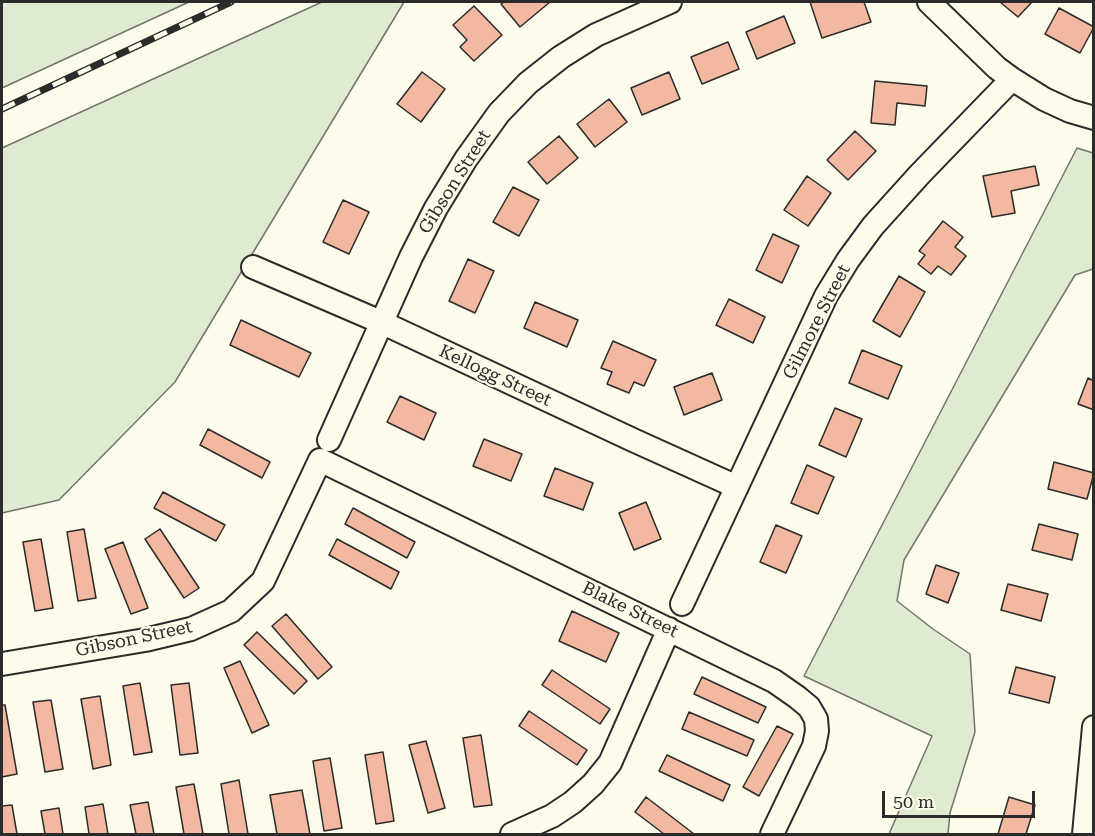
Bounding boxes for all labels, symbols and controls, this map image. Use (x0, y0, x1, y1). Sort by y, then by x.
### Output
street label: Gibson Street (414, 126, 496, 238)
street label: Gilmore Street (779, 261, 855, 383)
street label: Kellogg Street (435, 341, 555, 411)
street label: Blake Street (578, 577, 682, 643)
street label: Gibson Street (74, 616, 194, 662)
scale bar (885, 779, 1038, 817)
text: 50 m (893, 791, 934, 812)

